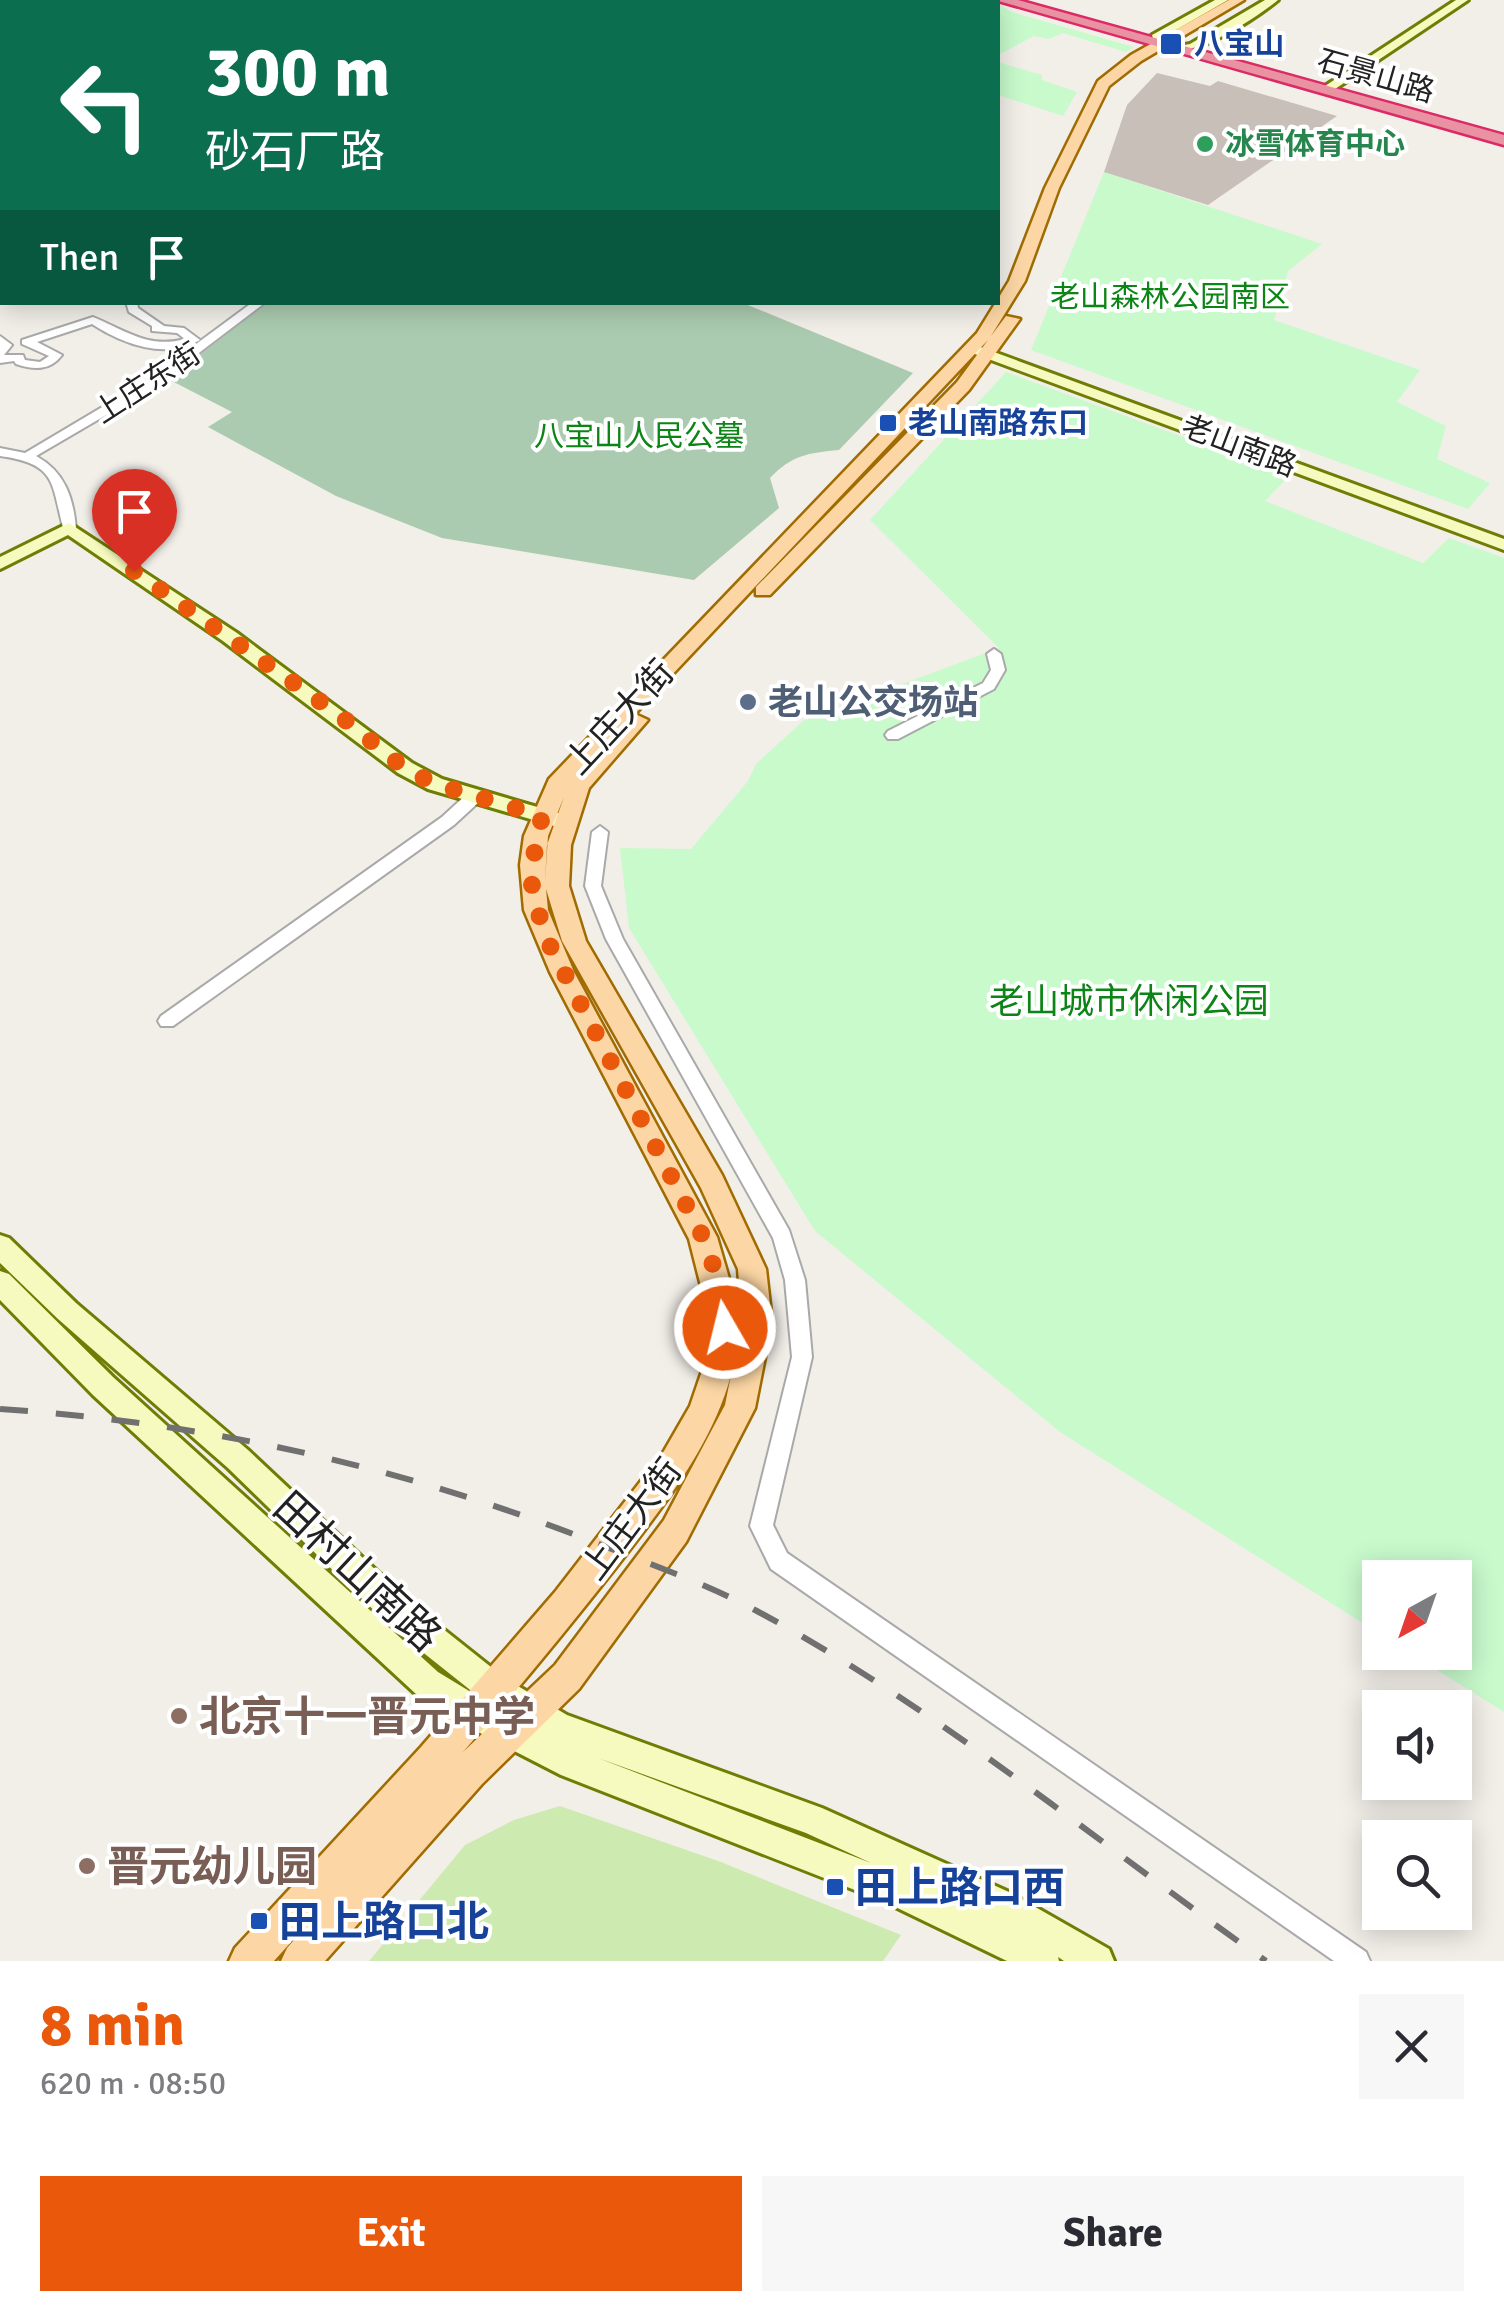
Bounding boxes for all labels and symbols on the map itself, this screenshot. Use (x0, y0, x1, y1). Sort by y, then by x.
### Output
place label: 八宝山 (1194, 26, 1284, 63)
marker: 八宝山 (1158, 31, 1184, 57)
street label: 石景山路 (1313, 42, 1439, 111)
place label: 冰雪体育中心 (1225, 126, 1405, 163)
marker: 冰雪体育中心 (1194, 133, 1216, 155)
park label: 老山森林公园南区 (1050, 279, 1290, 316)
street label: 上庄东街 (87, 335, 208, 432)
place label: 老山南路东口 (908, 405, 1088, 442)
street label: 老山南路 (1176, 408, 1301, 485)
marker: 老山南路东口 (877, 412, 899, 434)
park label: 八宝山人民公墓 (534, 418, 744, 455)
pin (92, 469, 177, 572)
street label: 上庄大街 (556, 651, 683, 783)
place label: 老山公交场站 (768, 681, 978, 724)
marker: 老山公交场站 (737, 691, 759, 713)
park label: 老山城市休闲公园 (989, 980, 1269, 1023)
position arrow (673, 1276, 777, 1380)
street label: 上庄大街 (572, 1450, 691, 1588)
street label: 田村山南路 (263, 1482, 451, 1662)
north arrow (1362, 1560, 1472, 1670)
place label: 北京十一晋元中学 (199, 1692, 535, 1743)
marker: 北京十一晋元中学 (168, 1705, 190, 1727)
place label: 晋元幼儿园 (107, 1842, 317, 1893)
marker: 晋元幼儿园 (76, 1855, 98, 1877)
place label: 田上路口西 (855, 1863, 1065, 1914)
marker: 田上路口西 (824, 1876, 846, 1898)
place label: 田上路口北 (279, 1897, 489, 1948)
marker: 田上路口北 (248, 1910, 270, 1932)

